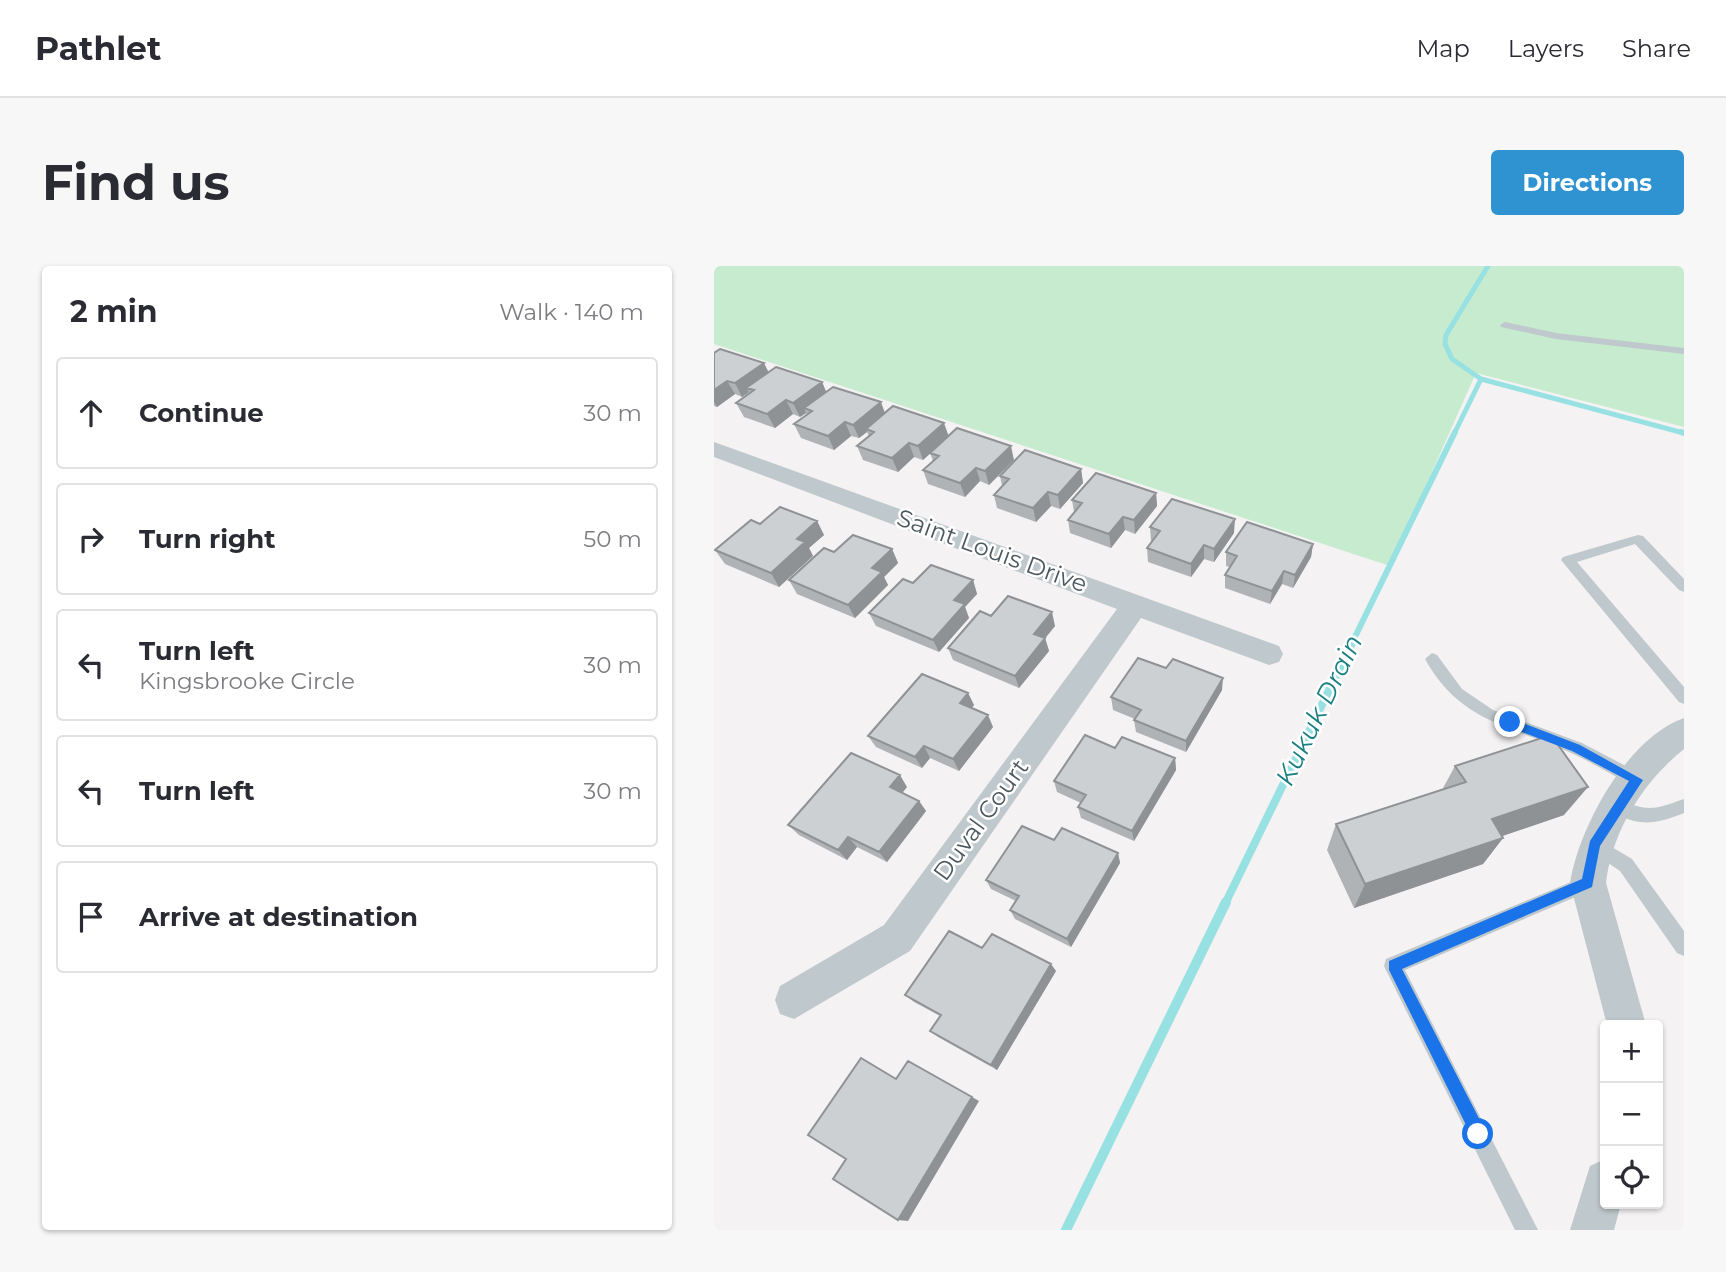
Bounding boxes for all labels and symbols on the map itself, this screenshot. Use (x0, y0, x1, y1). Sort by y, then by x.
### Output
street label: Saint Louis Drive (893, 503, 1091, 598)
water label: Kukuk Drain (1269, 629, 1369, 791)
route end (1494, 706, 1525, 737)
street label: Duval Court (927, 753, 1034, 886)
route start (1462, 1118, 1493, 1149)

